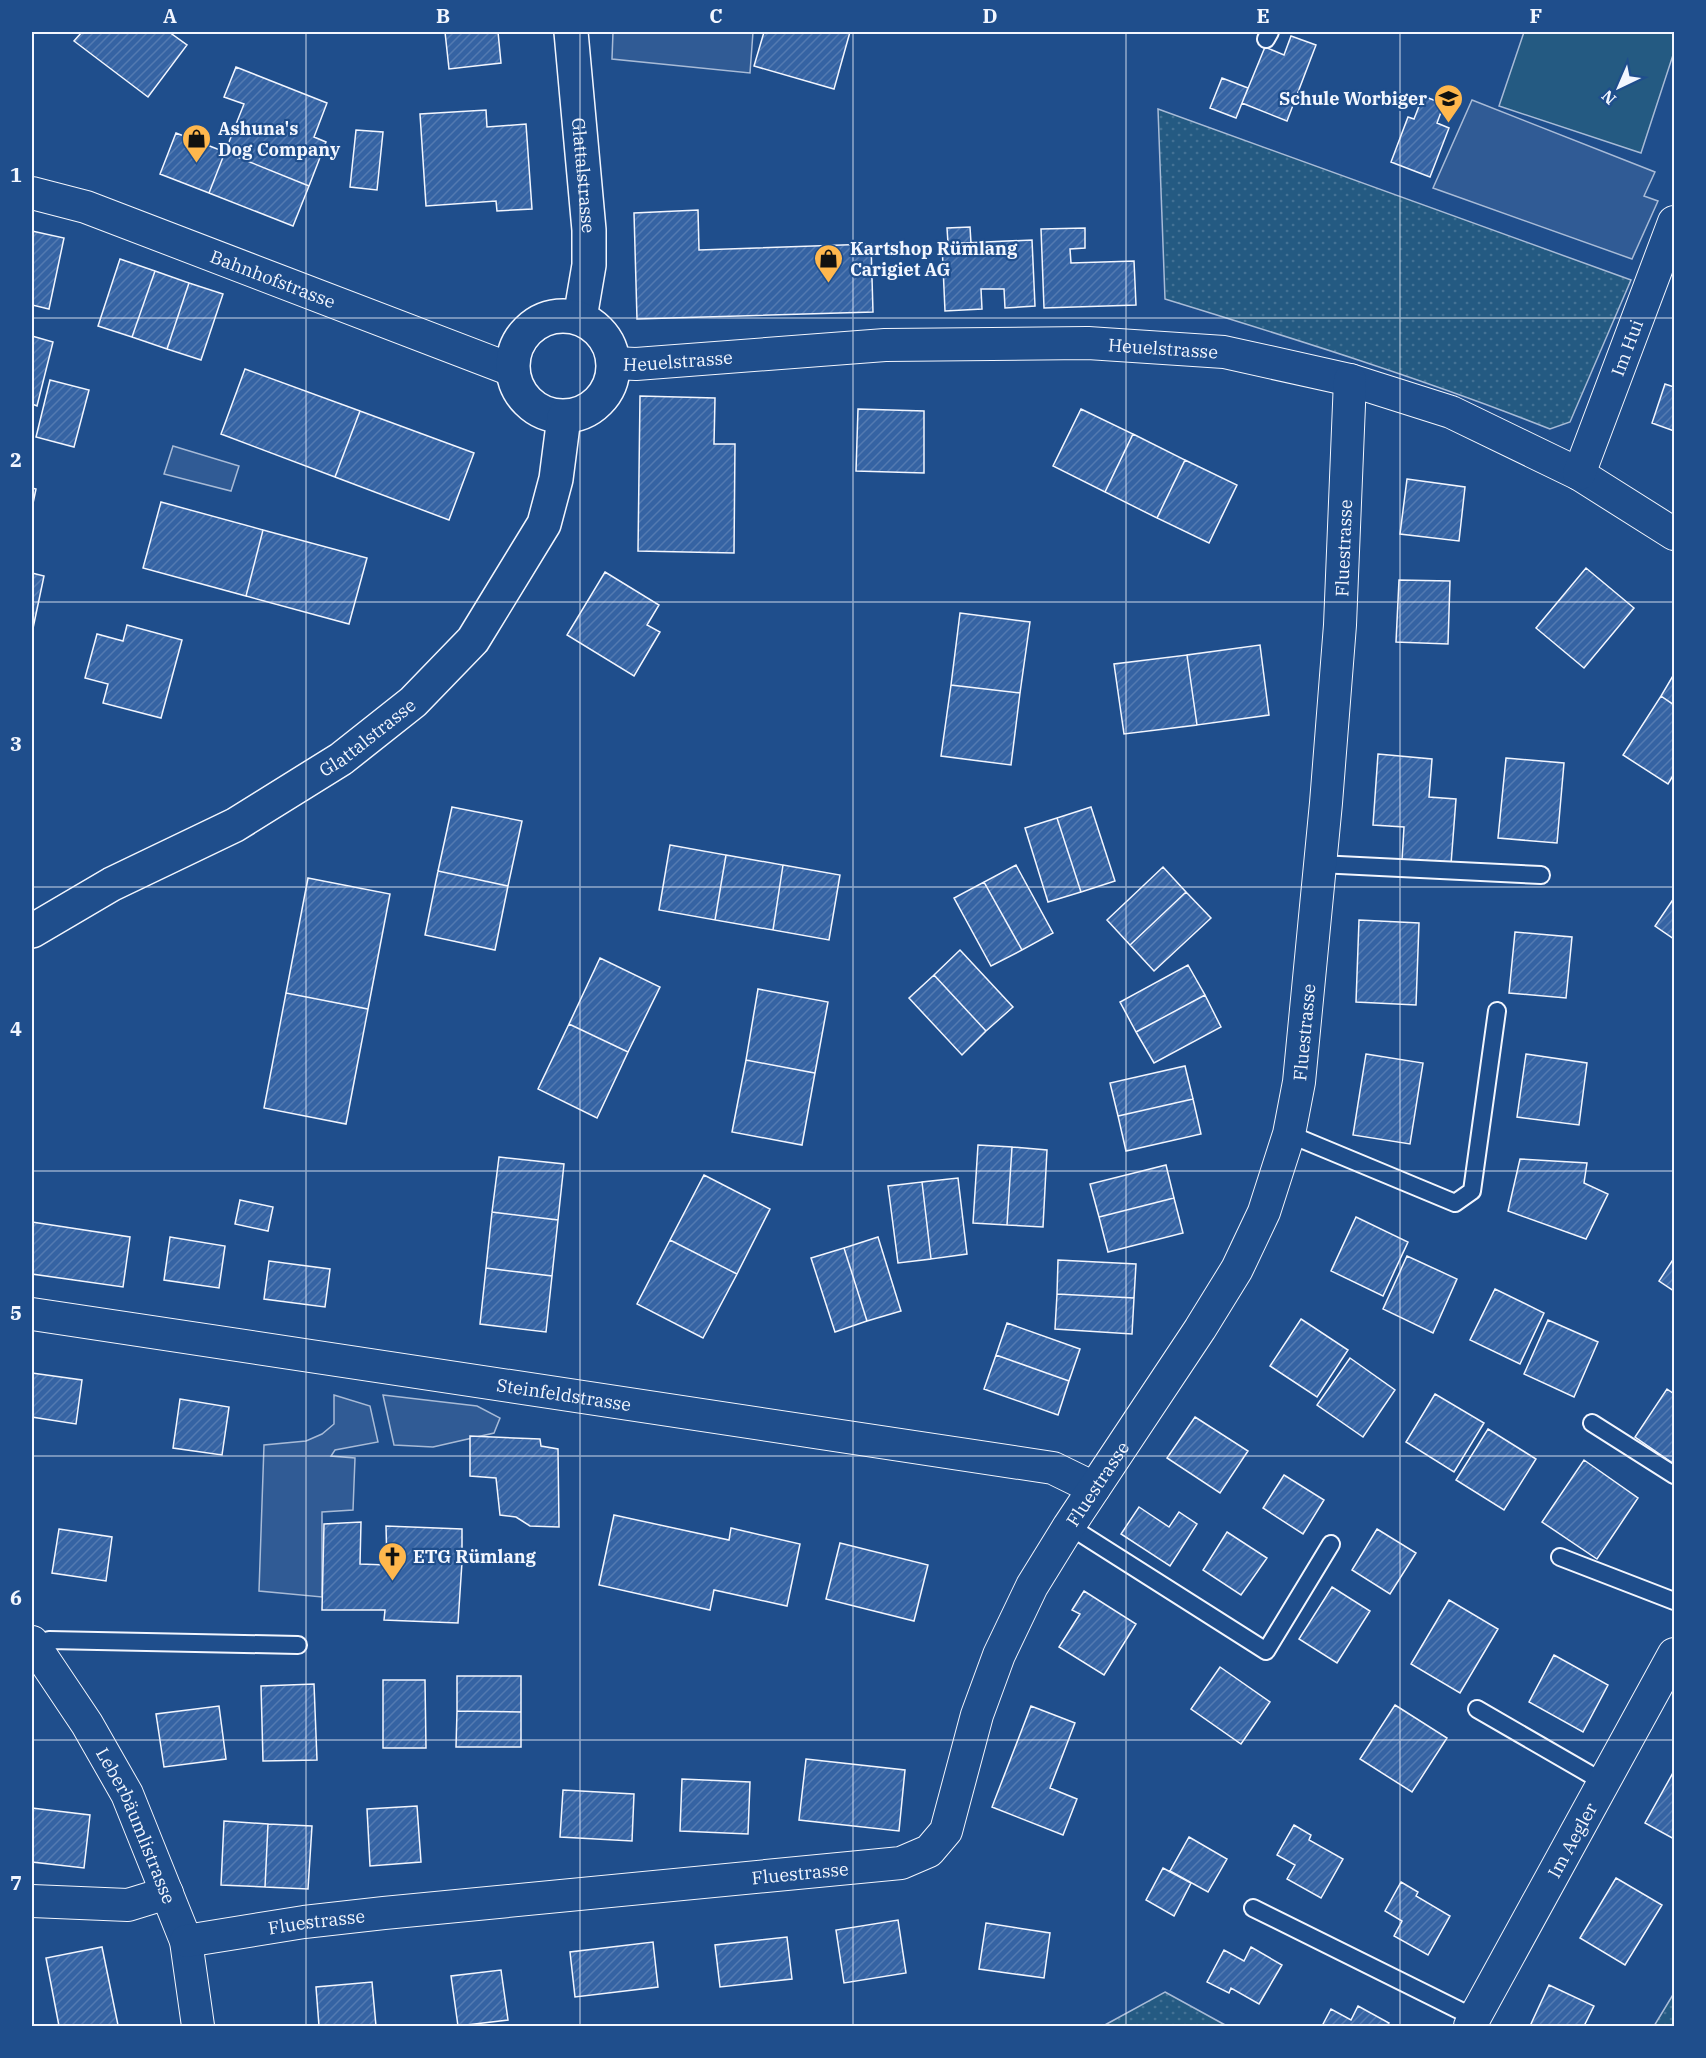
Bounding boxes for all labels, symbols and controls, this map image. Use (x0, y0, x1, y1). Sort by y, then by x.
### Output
text: A (163, 2, 177, 29)
text: B (436, 2, 450, 29)
text: C (709, 2, 723, 29)
text: D (982, 2, 998, 29)
text: E (1256, 2, 1270, 29)
text: F (1530, 2, 1542, 29)
north arrow (1589, 57, 1649, 117)
school or university icon: Schule Worbiger (1432, 82, 1464, 124)
text: N (1597, 86, 1620, 109)
place label: Schule Worbiger (1279, 87, 1427, 110)
place label: Ashuna's Dog Company (218, 117, 341, 161)
street label: Glattalstrasse (567, 117, 601, 234)
shop icon: Ashuna's Dog Company (181, 122, 213, 164)
text: 1 (10, 161, 22, 188)
place label: Kartshop Rümlang Carigiet AG (850, 237, 1018, 281)
shop icon: Kartshop Rümlang Carigiet AG (813, 242, 845, 284)
street label: Bahnhofstrasse (207, 244, 339, 313)
street label: Im Hui (1606, 316, 1648, 379)
street label: Heuelstrasse (1107, 333, 1219, 363)
street label: Heuelstrasse (622, 345, 734, 376)
text: 2 (10, 446, 22, 473)
street label: Fluestrasse (1330, 499, 1357, 597)
street label: Glattalstrasse (315, 693, 420, 781)
text: 3 (10, 730, 22, 757)
street label: Fluestrasse (1288, 983, 1320, 1082)
text: 4 (10, 1015, 22, 1042)
text: 5 (10, 1299, 22, 1326)
street label: Steinfeldstrasse (495, 1373, 633, 1416)
street label: Fluestrasse (1061, 1437, 1134, 1531)
church icon: ETG Rümlang (376, 1540, 408, 1582)
place label: ETG Rümlang (413, 1545, 537, 1568)
text: 6 (10, 1584, 22, 1611)
street label: Leberbäumlistrasse (91, 1743, 181, 1907)
street label: Im Aegler (1542, 1798, 1602, 1882)
street label: Fluestrasse (750, 1857, 850, 1889)
text: 7 (10, 1869, 22, 1896)
street label: Fluestrasse (266, 1904, 366, 1939)

